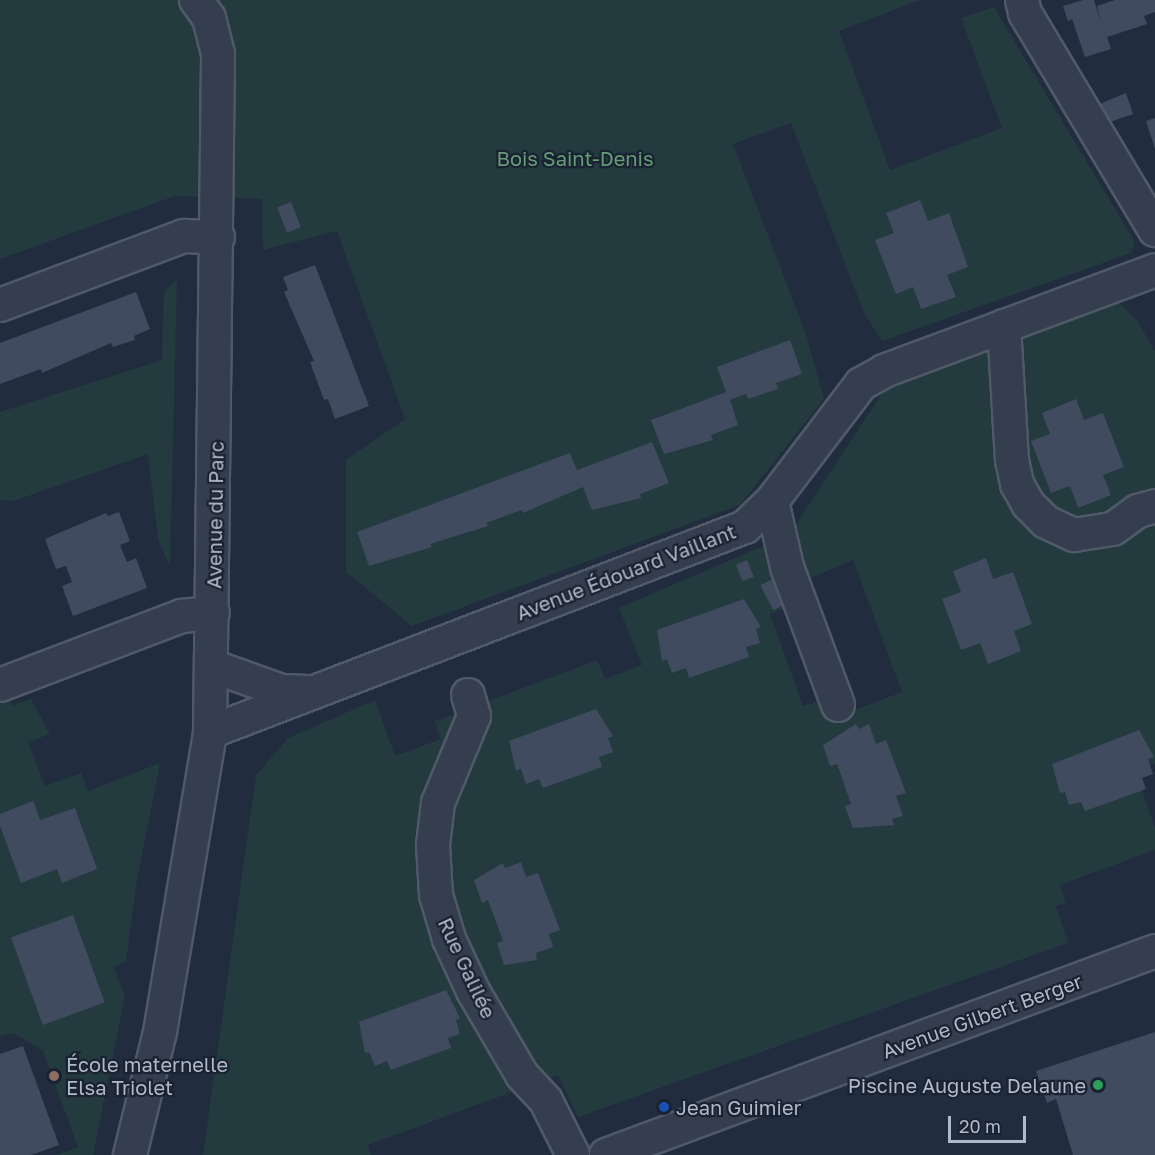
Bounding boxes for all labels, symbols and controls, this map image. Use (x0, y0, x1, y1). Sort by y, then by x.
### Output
park label: Bois Saint-Denis (497, 146, 653, 170)
street label: Avenue du Parc (202, 441, 228, 589)
street label: Avenue Édouard Vaillant (513, 519, 739, 625)
street label: Rue Galilée (433, 914, 501, 1022)
street label: Avenue Gilbert Berger (879, 969, 1085, 1063)
place label: École maternelle Elsa Triolet (66, 1052, 228, 1099)
marker: École maternelle Elsa Triolet (47, 1069, 61, 1083)
place label: Piscine Auguste Delaune (848, 1073, 1086, 1097)
marker: Piscine Auguste Delaune (1091, 1078, 1105, 1092)
place label: Jean Guimier (676, 1095, 801, 1119)
marker: Jean Guimier (657, 1100, 671, 1114)
scale bar (951, 1104, 1029, 1142)
text: 20 m (959, 1115, 1001, 1137)

